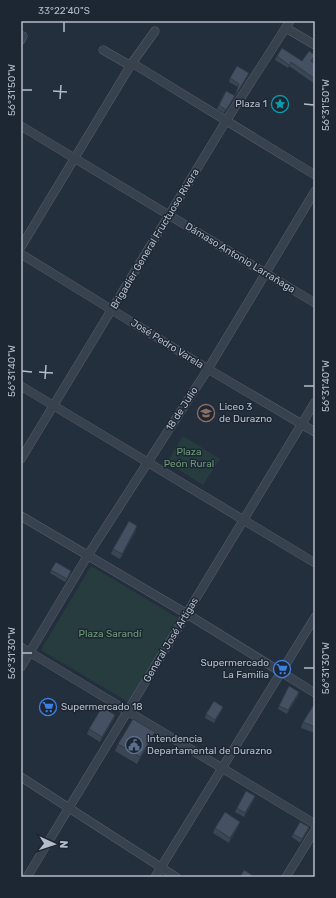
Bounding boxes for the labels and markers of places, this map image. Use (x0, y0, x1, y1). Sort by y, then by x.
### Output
place icon: Plaza 1 (270, 94, 290, 114)
place label: Plaza 1 (235, 98, 267, 110)
place label: Liceo 3 de Durazno (219, 401, 272, 425)
school or university icon: Liceo 3 de Durazno (196, 403, 216, 423)
place label: Supermercado La Familia (200, 657, 269, 681)
supermarket icon: Supermercado La Familia (272, 659, 292, 679)
supermarket icon: Supermercado 18 (38, 697, 58, 717)
place label: Supermercado 18 (61, 701, 143, 713)
place label: Intendencia Departamental de Durazno (147, 733, 272, 757)
public building icon: Intendencia Departamental de Durazno (124, 735, 144, 755)

